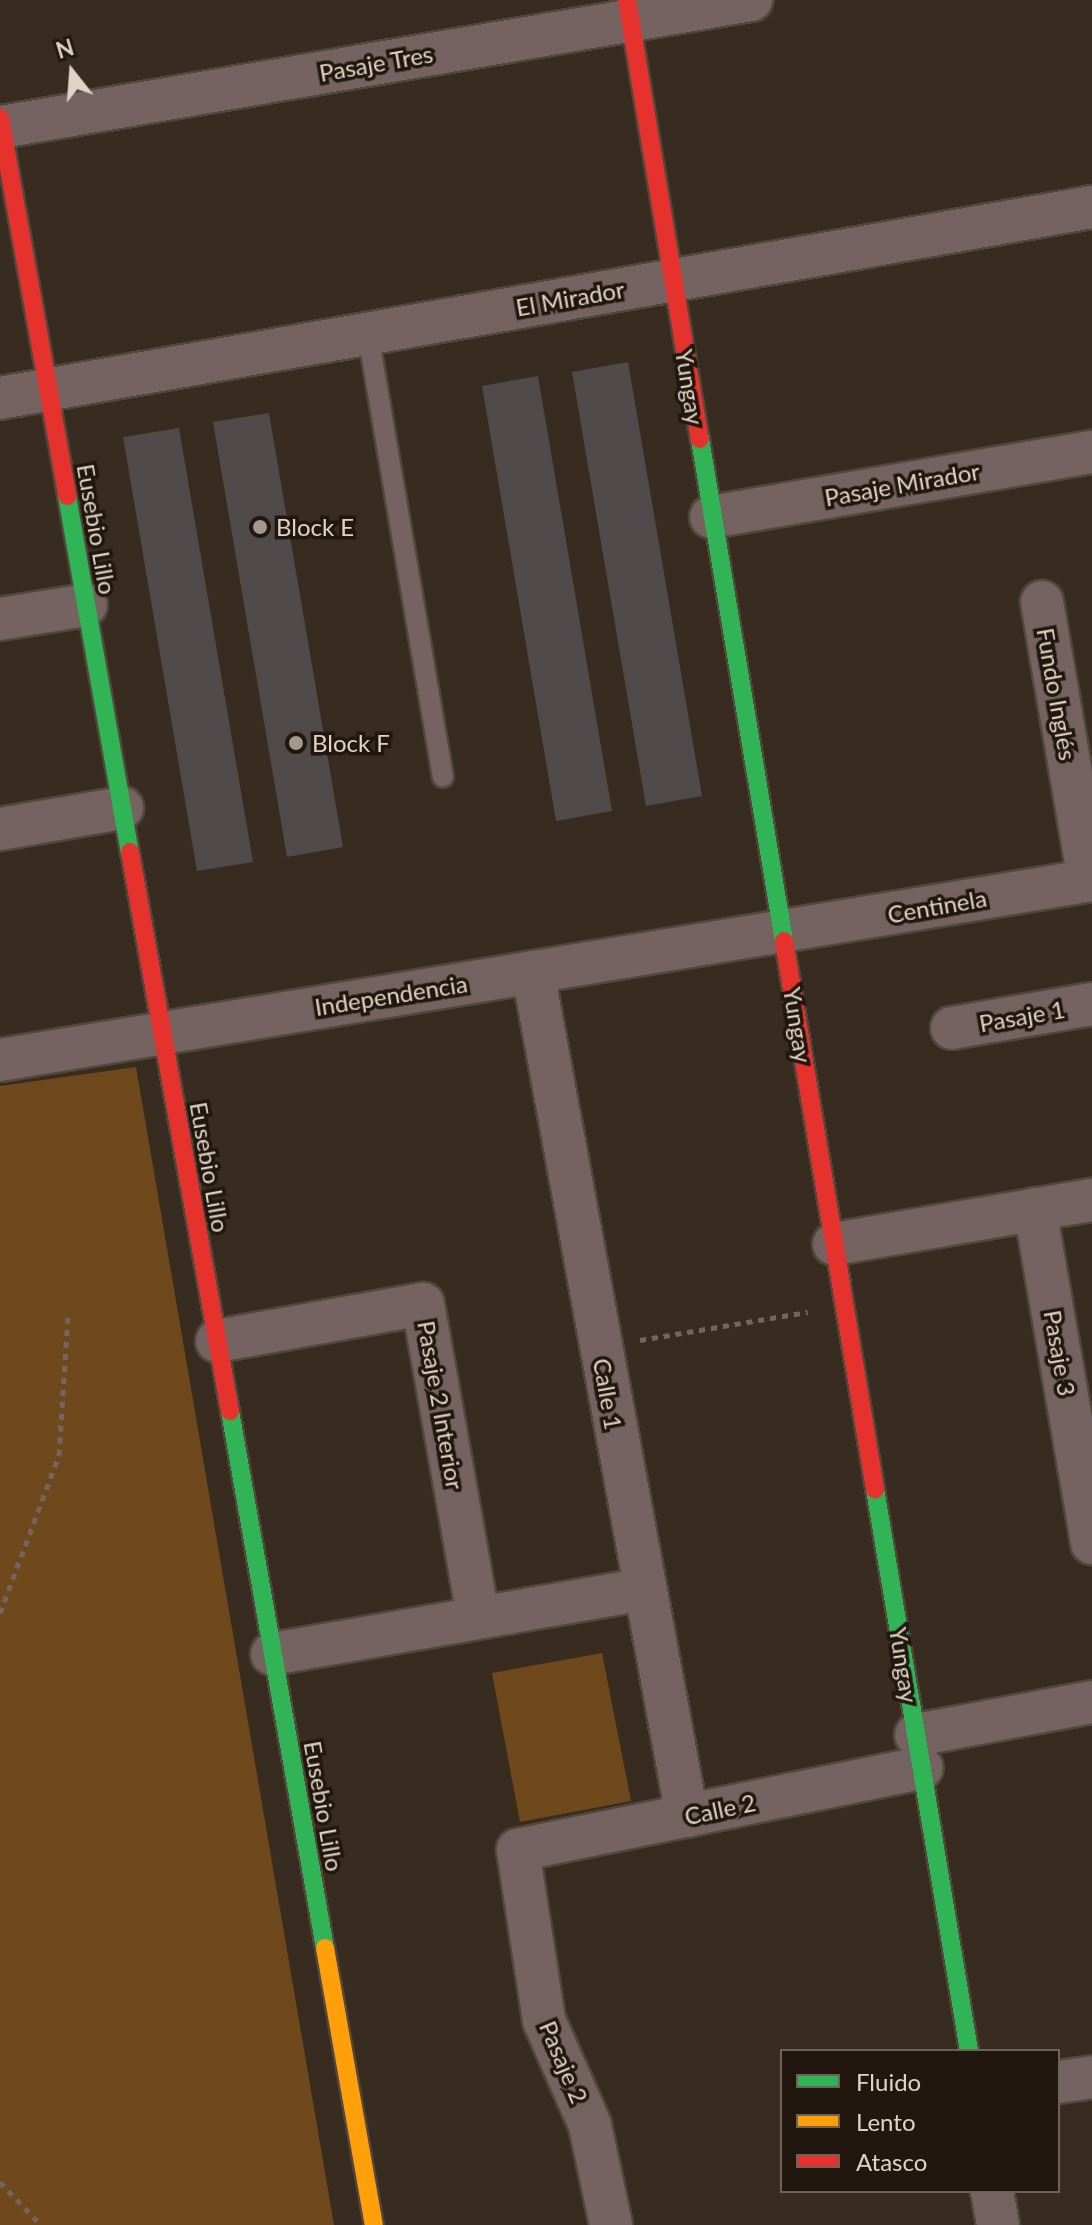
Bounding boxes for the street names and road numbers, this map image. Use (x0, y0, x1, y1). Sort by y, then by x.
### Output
street label: Pasaje Tres (317, 39, 435, 87)
street label: El Mirador (513, 274, 627, 322)
street label: Yungay (670, 347, 710, 427)
street label: Pasaje Mirador (822, 456, 982, 512)
street label: Eusebio Lillo (71, 462, 123, 596)
street label: Fundo Inglés (1031, 626, 1083, 762)
street label: Centinela (885, 883, 989, 929)
street label: Independencia (313, 969, 469, 1021)
street label: Yungay (778, 985, 818, 1065)
street label: Pasaje 1 (977, 994, 1067, 1038)
street label: Eusebio Lillo (184, 1100, 236, 1234)
street label: Pasaje 3 (1038, 1308, 1082, 1398)
street label: Pasaje 2 Interior (412, 1318, 470, 1492)
street label: Calle 1 (588, 1356, 628, 1432)
street label: Yungay (884, 1625, 924, 1705)
street label: Eusebio Lillo (298, 1739, 350, 1873)
street label: Calle 2 (682, 1787, 758, 1831)
street label: Pasaje 2 (534, 2016, 594, 2108)

